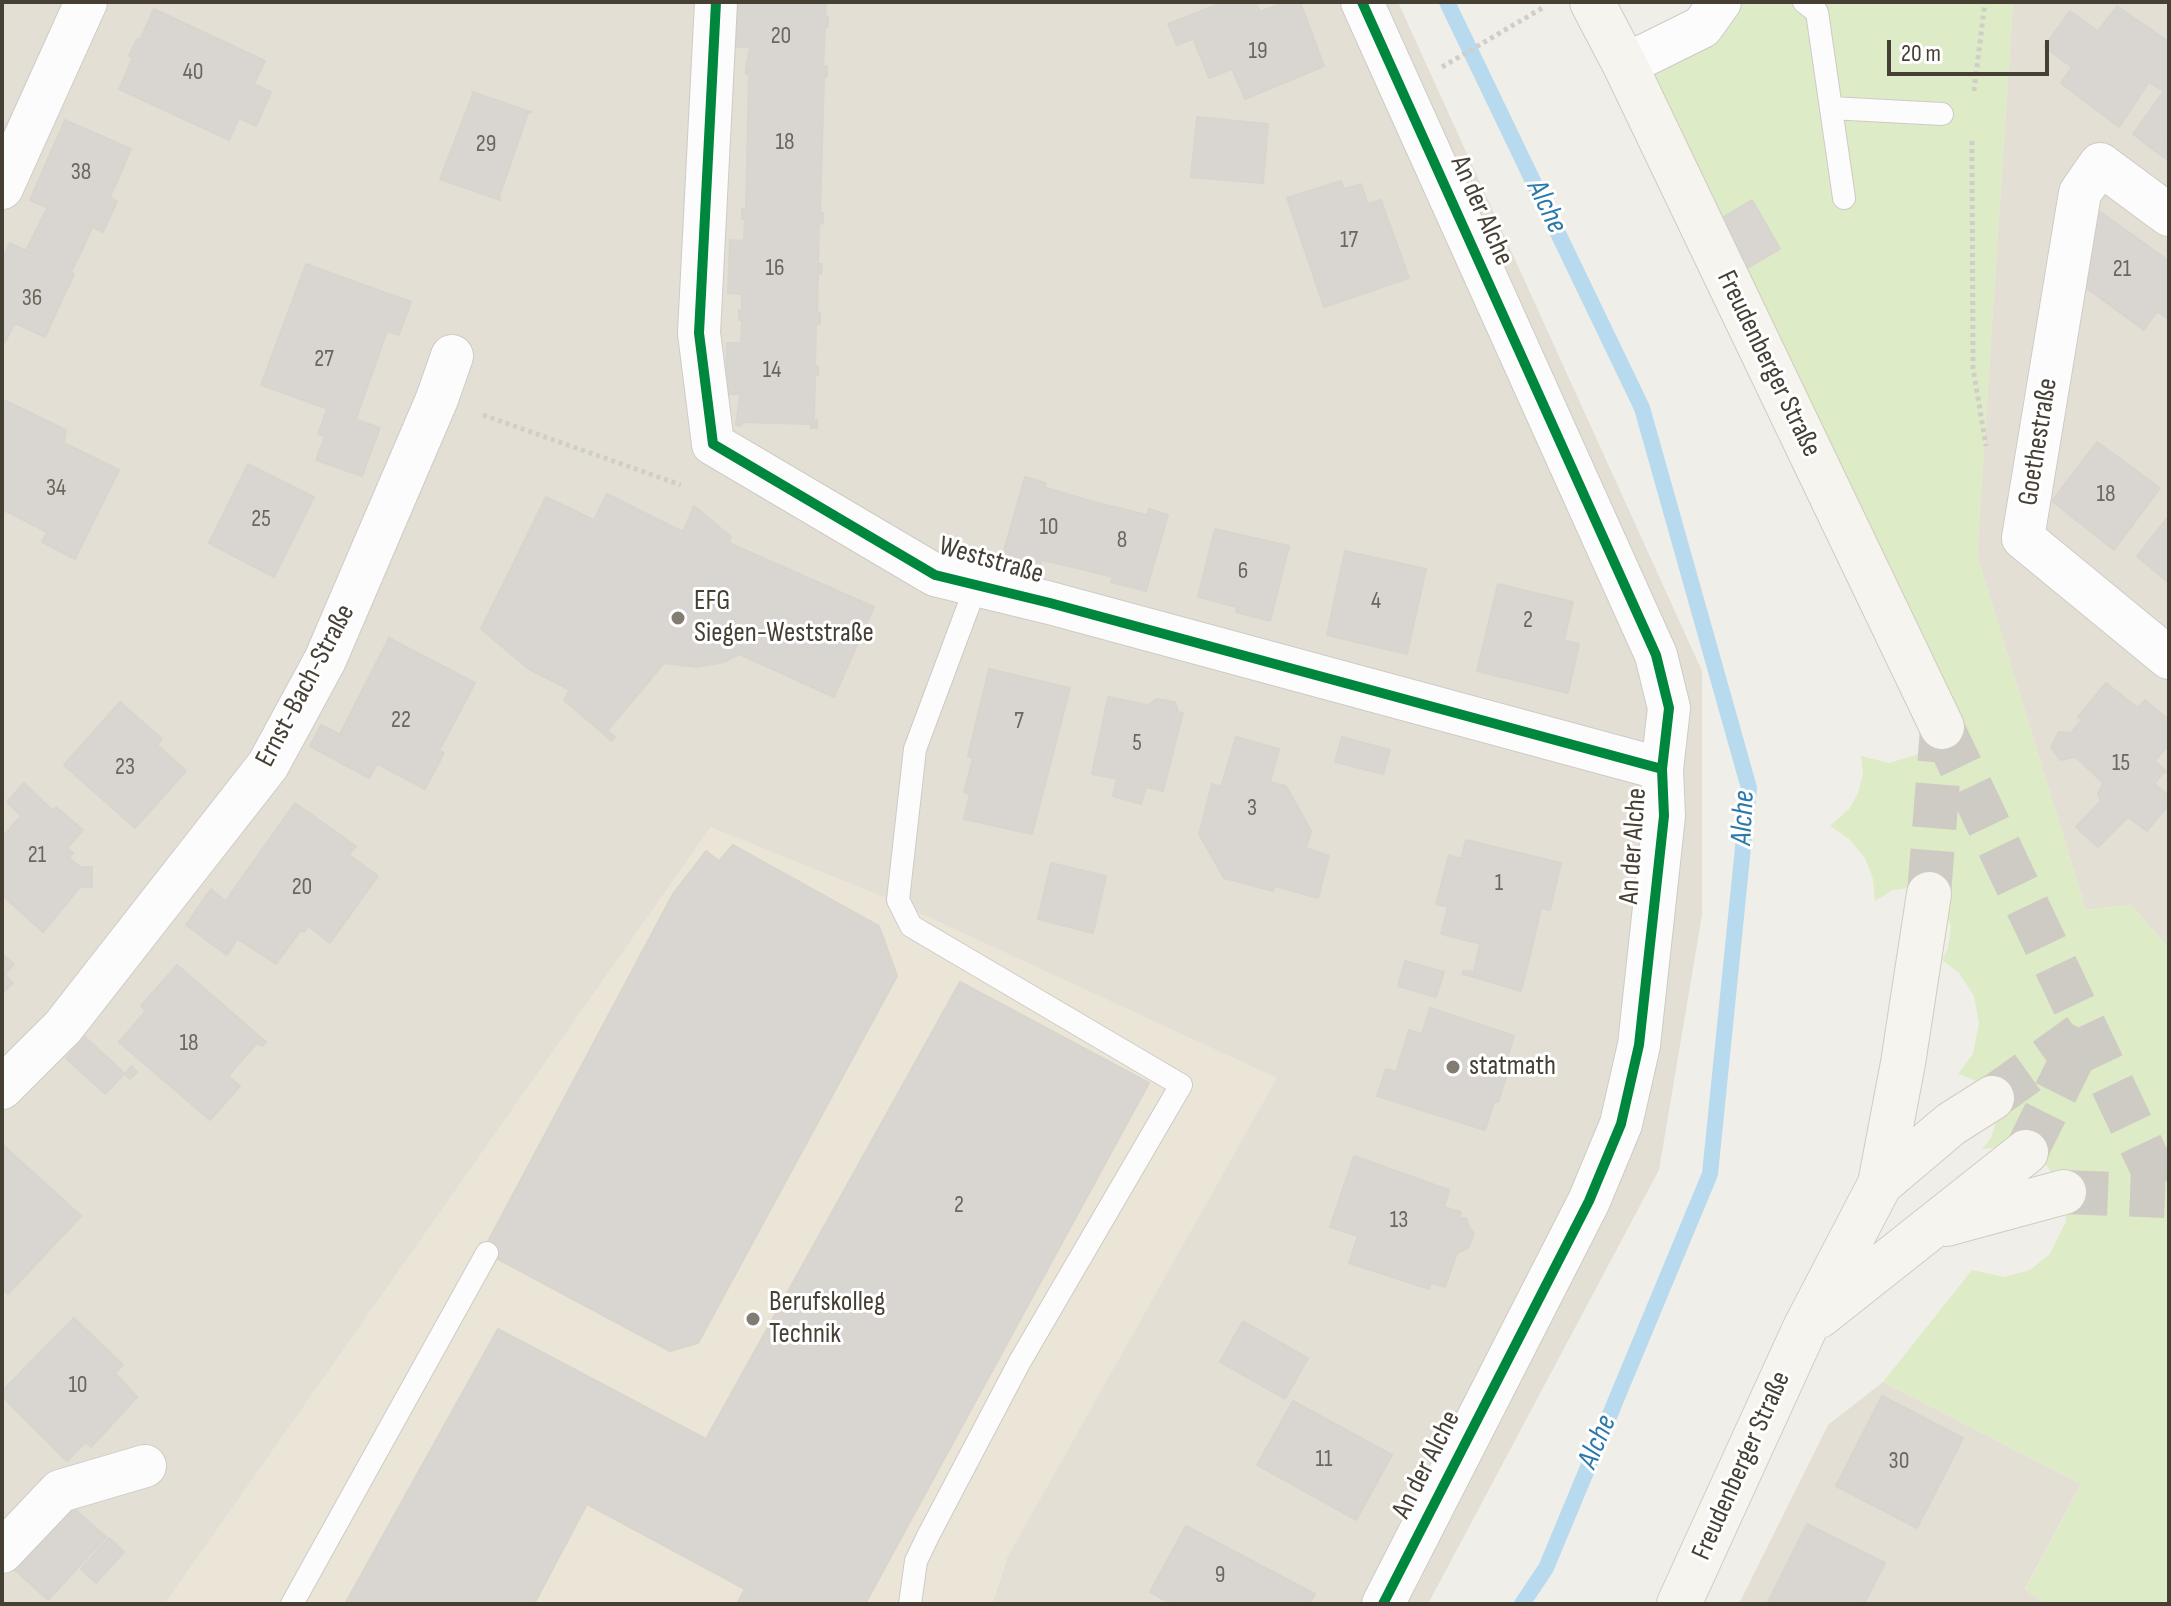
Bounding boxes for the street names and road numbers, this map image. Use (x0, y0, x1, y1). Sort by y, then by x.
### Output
street label: An der Alche (1442, 151, 1520, 271)
street label: Freudenberger Straße (1708, 265, 1828, 463)
street label: Goethestraße (2012, 376, 2066, 508)
street label: Weststraße (935, 530, 1047, 592)
street label: Ernst-Bach-Straße (249, 599, 363, 773)
street label: An der Alche (1613, 787, 1655, 905)
street label: Freudenberger Straße (1685, 1366, 1799, 1566)
street label: An der Alche (1386, 1406, 1468, 1524)

